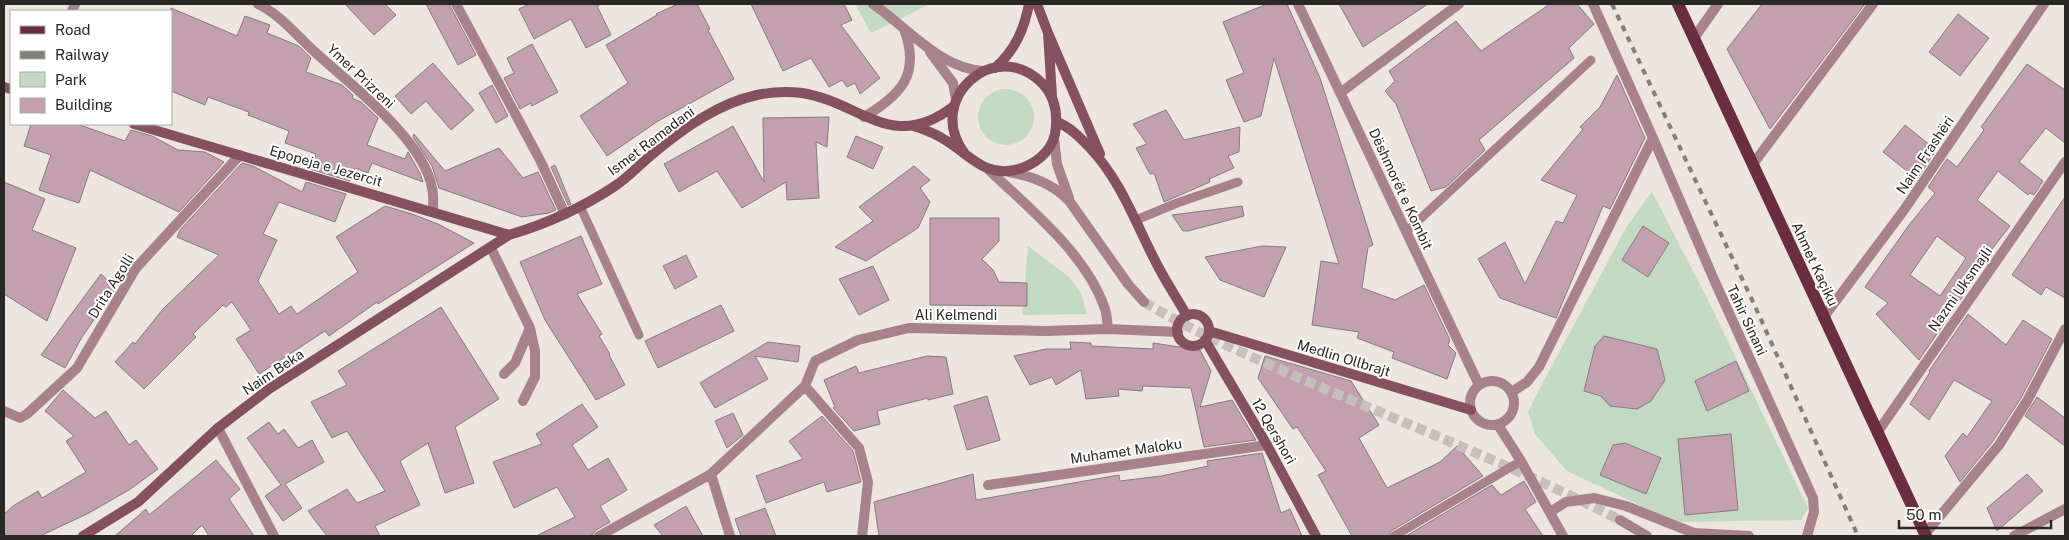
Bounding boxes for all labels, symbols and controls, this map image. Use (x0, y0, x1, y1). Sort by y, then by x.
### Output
legend (10, 10, 172, 125)
text: Road (55, 21, 91, 38)
street label: Ymer Prizreni (324, 41, 398, 111)
text: Railway (55, 46, 109, 63)
text: Park (55, 71, 87, 88)
text: Building (55, 96, 113, 113)
street label: Ismet Ramadani (605, 103, 697, 179)
street label: Naim Frashëri (1893, 113, 1957, 197)
street label: Dëshmorët e Kombit (1366, 126, 1436, 252)
street label: Epopeja e Jezercit (268, 142, 384, 190)
street label: Ahmet Kaçiku (1789, 219, 1841, 309)
street label: Nazmi Uksmajli (1925, 244, 1995, 334)
street label: Drita Agolli (85, 251, 137, 321)
street label: Tahir Sinani (1724, 282, 1770, 358)
street label: Ali Kelmendi (915, 307, 997, 323)
street label: Medlin Ollbrajt (1295, 336, 1393, 380)
street label: Naim Beka (239, 346, 307, 398)
street label: 12 Qershori (1249, 395, 1299, 467)
street label: Muhamet Maloku (1069, 435, 1183, 467)
scale bar (1899, 498, 2052, 530)
text: 50 m (1906, 506, 1941, 523)

